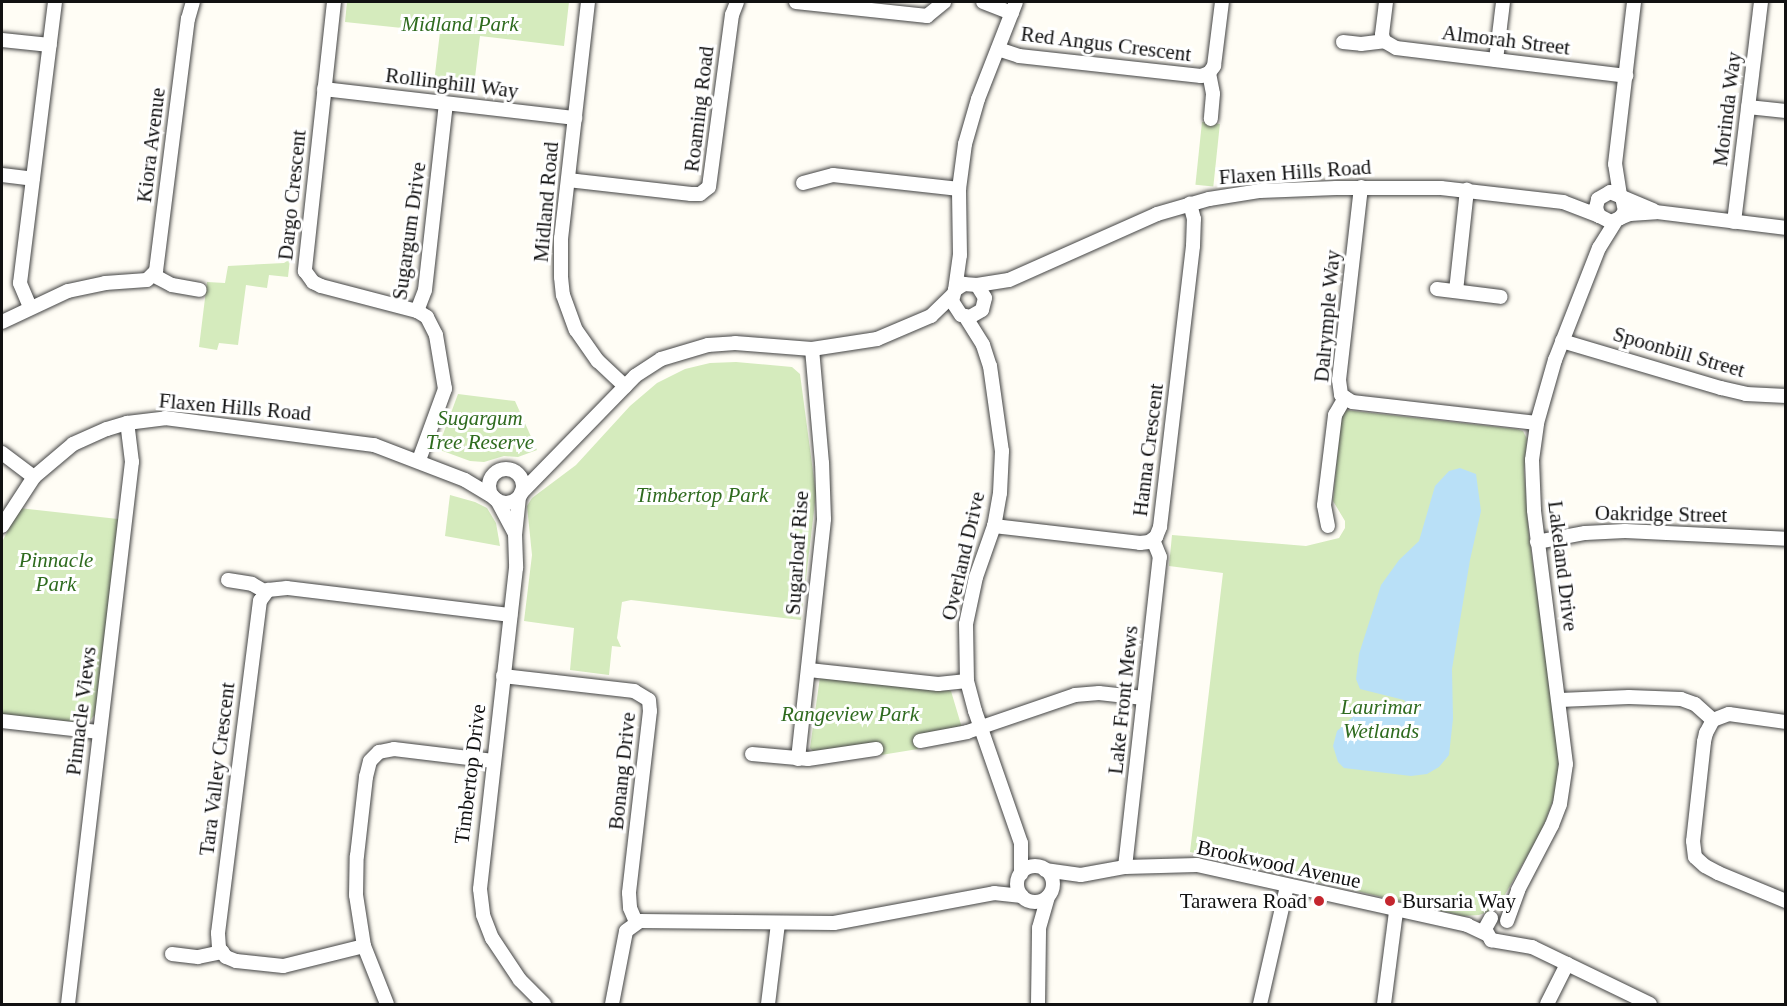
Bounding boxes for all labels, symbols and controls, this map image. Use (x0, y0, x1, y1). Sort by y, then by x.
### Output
park label: Midland Park (401, 11, 519, 37)
street label: Almorah Street (1441, 20, 1571, 60)
street label: Red Angus Crescent (1019, 21, 1193, 67)
street label: Roaming Road (679, 45, 719, 173)
street label: Morinda Way (1707, 50, 1747, 168)
street label: Rollinghill Way (384, 62, 520, 104)
street label: Kiora Avenue (131, 85, 171, 205)
street label: Dargo Crescent (273, 129, 311, 261)
street label: Midland Road (528, 141, 564, 263)
street label: Flaxen Hills Road (1218, 154, 1372, 190)
street label: Sugargum Drive (387, 160, 431, 302)
street label: Dalrymple Way (1309, 249, 1345, 383)
street label: Spoonbill Street (1610, 321, 1748, 383)
street label: Hanna Crescent (1127, 382, 1169, 518)
street label: Flaxen Hills Road (158, 388, 312, 426)
park label: Sugargum Tree Reserve (426, 405, 534, 455)
park label: Timbertop Park (636, 482, 768, 508)
street label: Overland Drive (936, 489, 990, 623)
street label: Sugarloaf Rise (780, 490, 814, 616)
street label: Lakeland Drive (1542, 499, 1584, 633)
street label: Oakridge Street (1595, 500, 1727, 528)
park label: Pinnacle Park (19, 547, 93, 597)
street label: Lake Front Mews (1103, 624, 1143, 776)
street label: Pinnacle Views (61, 645, 101, 777)
street label: Tara Valley Crescent (194, 681, 240, 857)
park label: Laurimar Wetlands (1341, 694, 1421, 744)
park label: Rangeview Park (781, 701, 919, 727)
street label: Timbertop Drive (449, 703, 491, 845)
street label: Bonang Drive (603, 711, 641, 831)
street label: Brookwood Avenue (1194, 834, 1364, 894)
place label: Tarawera Road (1180, 888, 1307, 914)
place label: Bursaria Way (1402, 888, 1516, 914)
marker: Tarawera Road (1312, 894, 1326, 908)
marker: Bursaria Way (1383, 894, 1397, 908)

